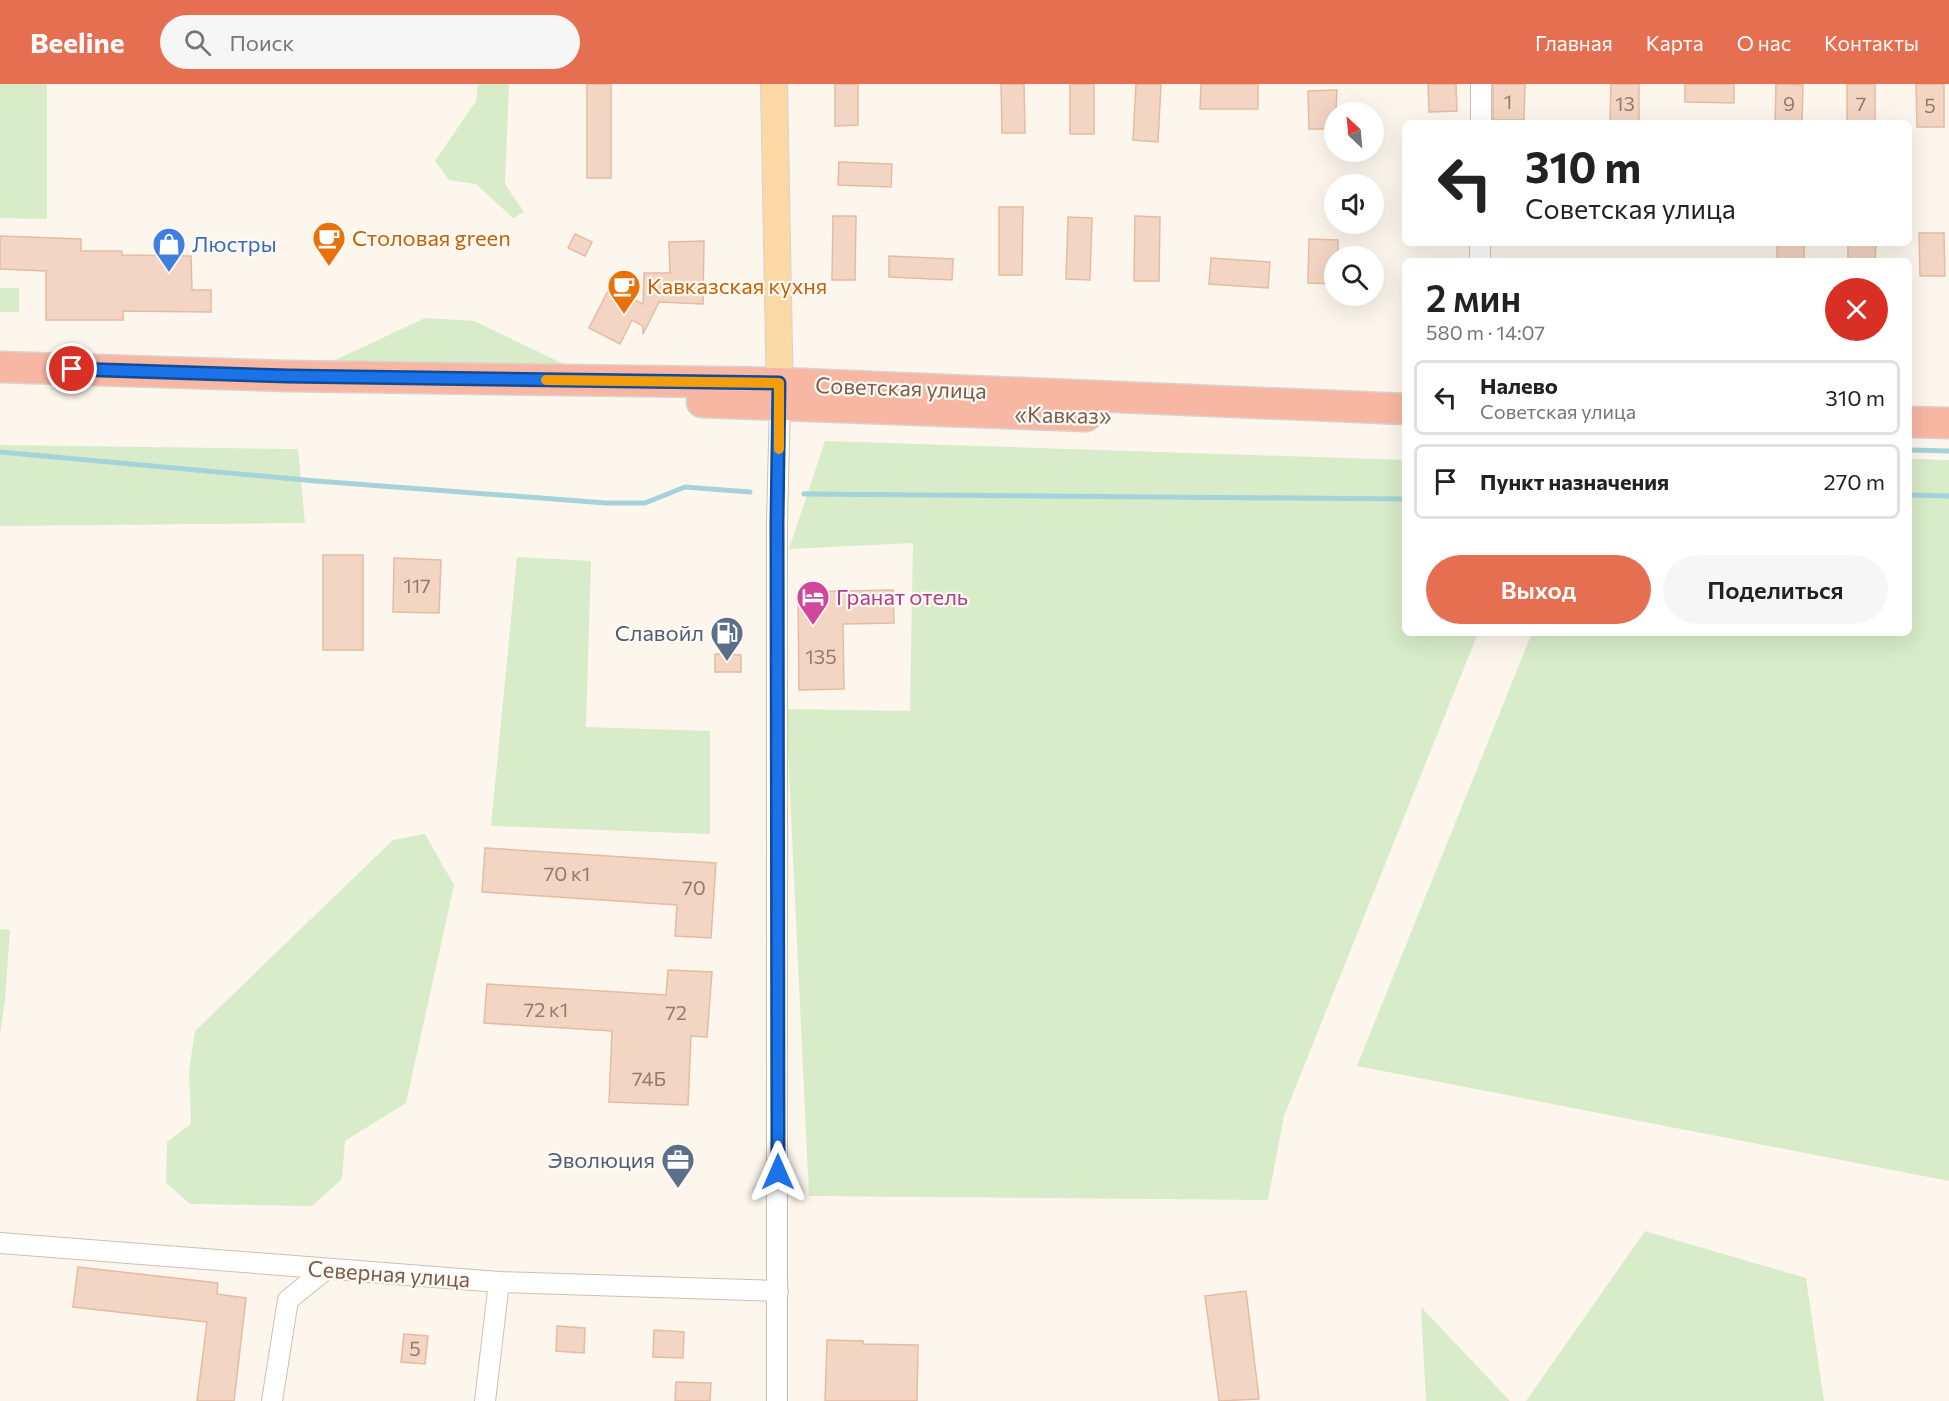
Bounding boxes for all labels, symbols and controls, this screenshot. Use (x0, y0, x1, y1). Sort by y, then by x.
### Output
search box (160, 15, 580, 69)
text: Beeline (30, 25, 124, 59)
icon: search (181, 26, 214, 59)
text: Поиск (229, 29, 294, 56)
text: Главная (1535, 30, 1613, 55)
text: Карта (1646, 30, 1704, 55)
text: О нас (1737, 30, 1791, 55)
text: Контакты (1824, 30, 1919, 55)
house number: 1 (1504, 89, 1512, 113)
house number: 13 (1615, 91, 1635, 115)
house number: 9 (1783, 91, 1795, 115)
house number: 7 (1856, 91, 1866, 115)
house number: 5 (1924, 93, 1936, 117)
north arrow (1324, 102, 1384, 162)
map controls (1324, 102, 1384, 306)
text: 310 m (1525, 140, 1641, 192)
icon: left (1426, 144, 1504, 222)
button: sound (1324, 174, 1384, 234)
text: Советская улица (1525, 192, 1736, 225)
cafe icon: Столовая green (311, 220, 347, 267)
place label: Столовая green (352, 224, 511, 251)
shop icon: Люстры (151, 226, 187, 273)
place label: Люстры (192, 230, 277, 257)
button: search (1324, 246, 1384, 306)
cafe icon: Кавказская кухня (606, 268, 642, 315)
place label: Кавказская кухня (647, 272, 827, 299)
text: 2 мин (1426, 275, 1521, 319)
button: close (1825, 278, 1888, 341)
text: 580 m · 14:07 (1426, 320, 1545, 344)
pin (46, 343, 97, 394)
icon: arrive (55, 352, 88, 385)
street label: Советская улица (815, 371, 987, 404)
text: Налево (1480, 372, 1558, 399)
icon: left (1429, 381, 1462, 414)
text: 310 m (1825, 384, 1885, 411)
text: Советская улица (1480, 399, 1636, 423)
street label: «Кавказ» (1014, 400, 1112, 429)
icon: arrive (1429, 465, 1462, 498)
text: Пункт назначения (1480, 468, 1669, 495)
text: 270 m (1824, 468, 1885, 495)
button: Выход (1426, 555, 1651, 624)
button: Поделиться (1663, 555, 1888, 624)
house number: 117 (403, 573, 431, 597)
hotel icon: Гранат отель (795, 579, 831, 626)
place label: Гранат отель (836, 583, 968, 610)
fuel station icon: Славойл (709, 615, 745, 662)
place label: Славойл (615, 619, 704, 646)
house number: 135 (805, 644, 837, 668)
house number: 70 к1 (544, 861, 590, 885)
house number: 70 (682, 875, 706, 899)
house number: 72 к1 (524, 997, 568, 1021)
house number: 72 (665, 1000, 687, 1024)
house number: 74Б (632, 1066, 666, 1090)
position arrow (746, 1140, 810, 1204)
office icon: Эволюция (660, 1142, 696, 1189)
place label: Эволюция (548, 1146, 655, 1173)
street label: Северная улица (307, 1254, 471, 1293)
house number: 5 (409, 1336, 421, 1360)

